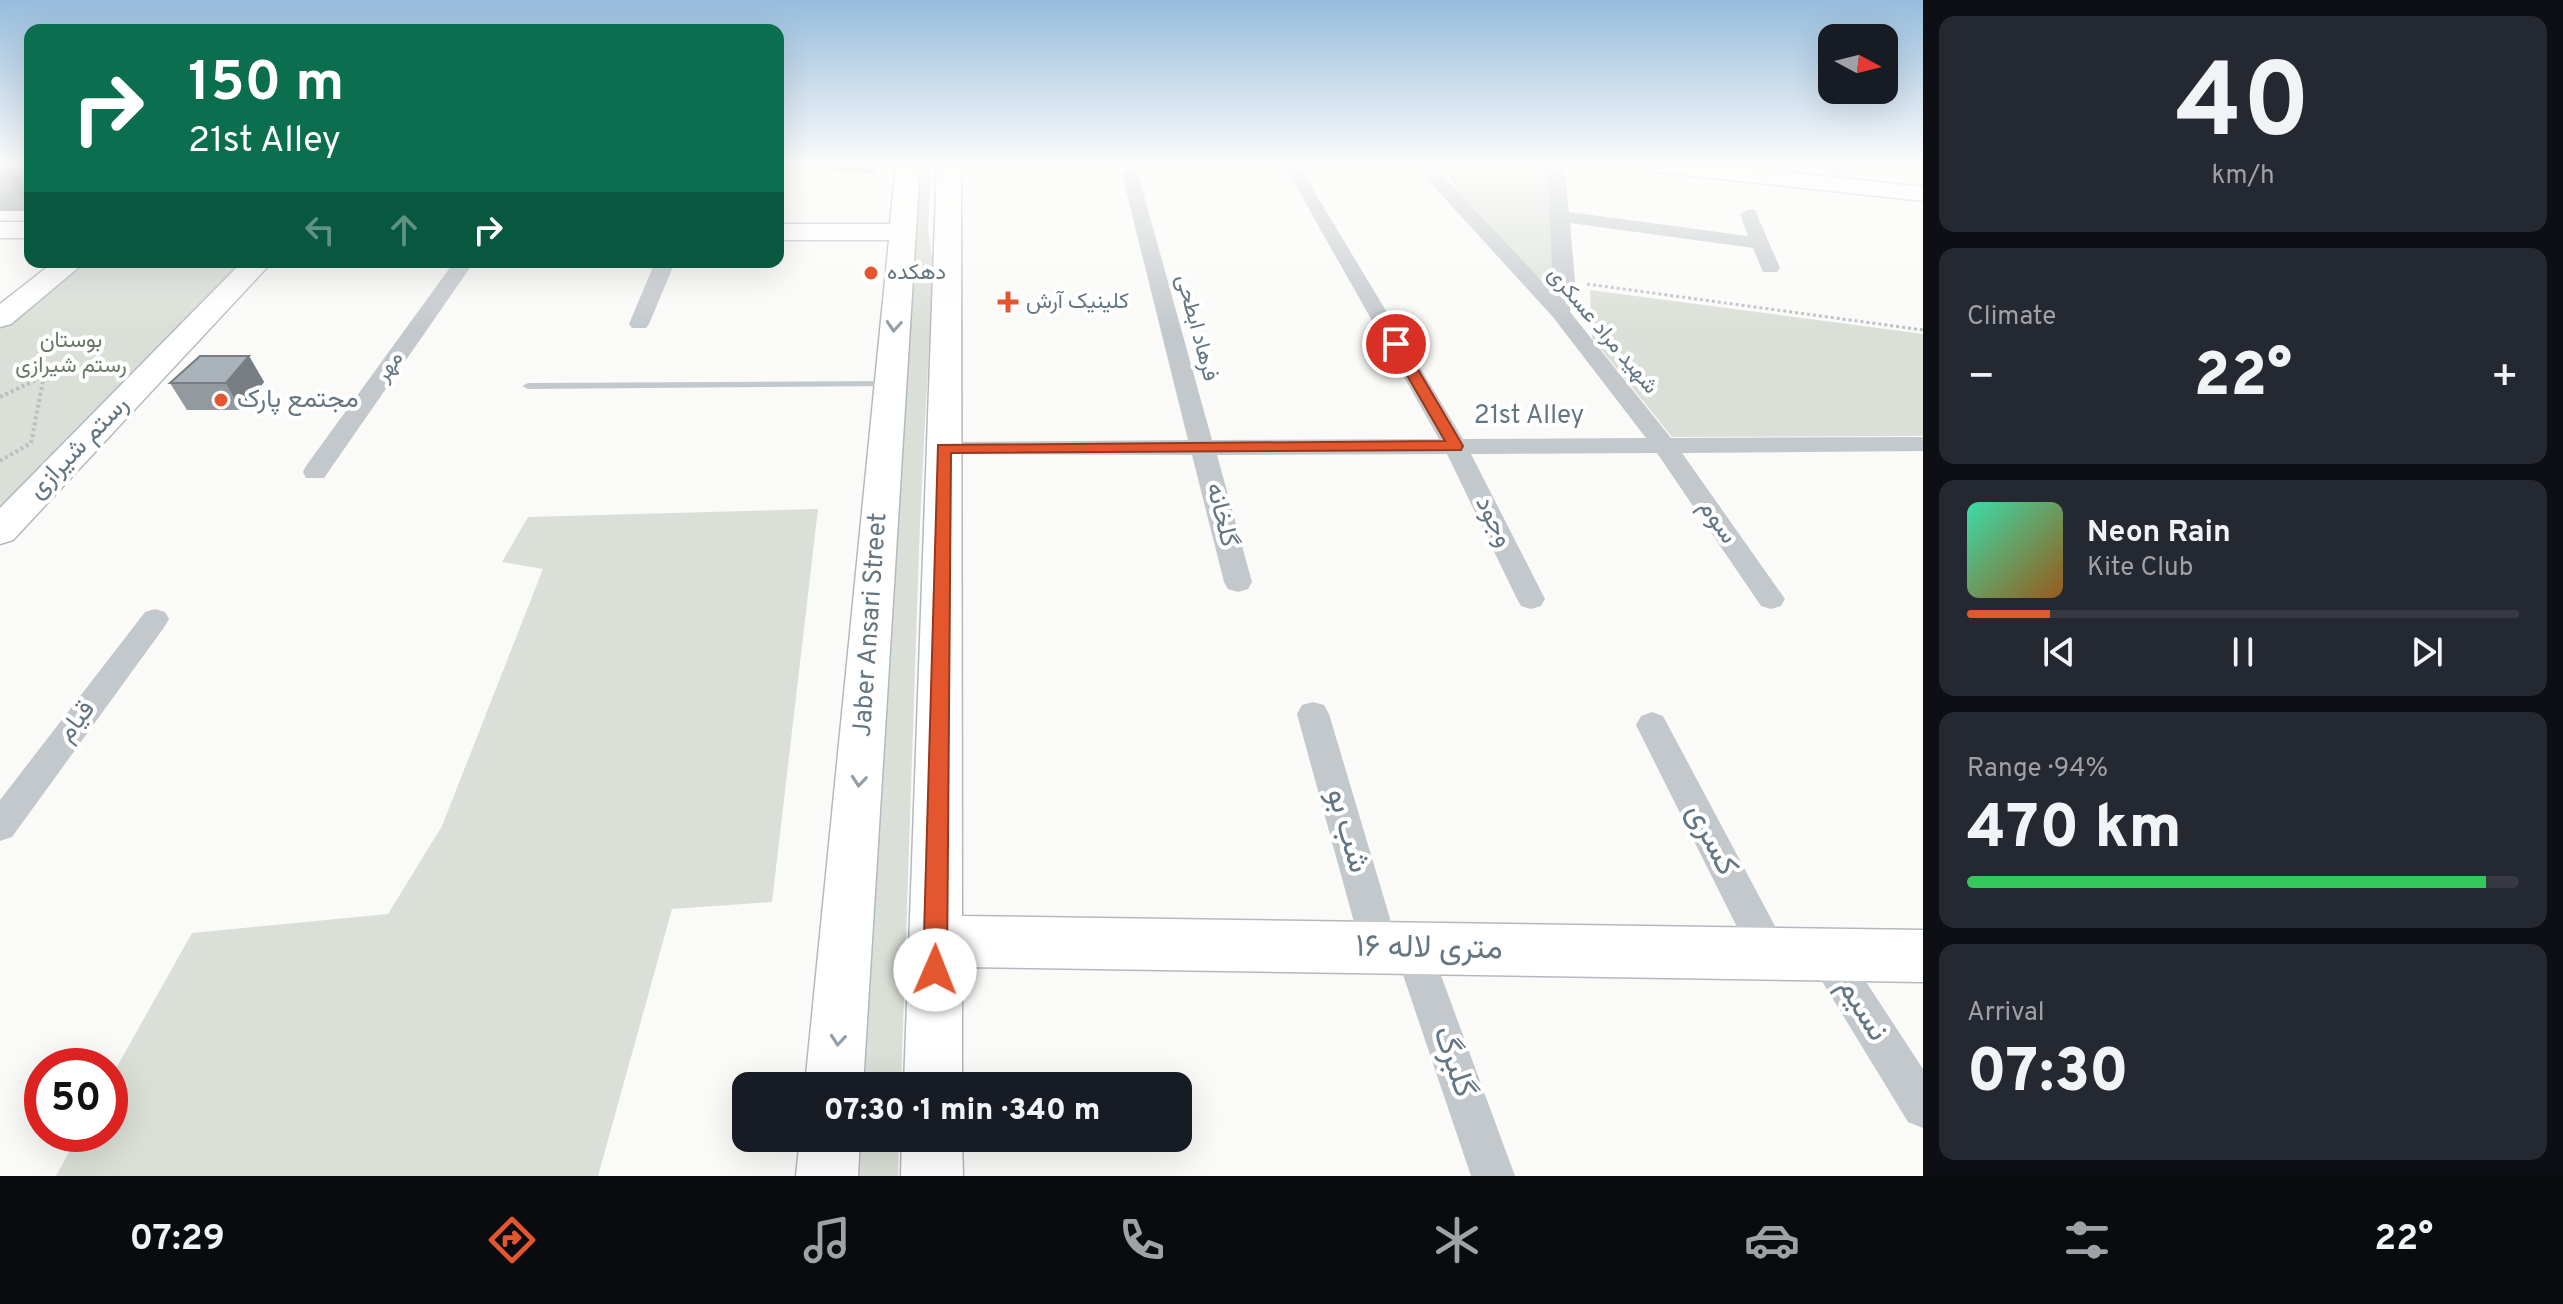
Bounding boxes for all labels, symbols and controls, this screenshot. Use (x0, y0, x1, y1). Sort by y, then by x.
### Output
north arrow (1818, 24, 1898, 104)
map controls (1818, 24, 1898, 104)
text: 40 (2175, 42, 2311, 174)
text: 150 m (188, 50, 344, 120)
icon: right (56, 56, 160, 160)
text: 21st Alley (188, 119, 341, 165)
text: km/h (2211, 160, 2275, 193)
icon: left (298, 208, 342, 252)
icon: ahead (382, 208, 426, 252)
icon: right (466, 208, 510, 252)
place label: دهکده (887, 260, 946, 287)
street label: شهید مراد عسکری (1541, 262, 1663, 400)
marker: دهکده (862, 264, 880, 282)
street label: فرهاد ابطحی (1169, 272, 1223, 384)
place label: کلینیک آرش (1026, 289, 1129, 316)
marker: کلینیک آرش (997, 291, 1019, 313)
text: Climate (1967, 301, 2056, 334)
pin (1362, 310, 1430, 378)
one-way arrow (885, 320, 902, 333)
icon: arrive (1374, 322, 1418, 366)
park label: بوستان رستم شیرازی (15, 328, 127, 380)
text: 22° (2194, 341, 2292, 417)
street label: مهر (369, 346, 410, 388)
text: − (1967, 351, 1995, 407)
text: + (2491, 351, 2519, 407)
place label: مجتمع پارک (237, 384, 359, 417)
street label: رستم شیرازی (21, 389, 137, 507)
marker: مجتمع پارک (212, 391, 230, 409)
street label: 21st Alley (1474, 400, 1584, 433)
street label: گلخانه (1197, 479, 1245, 551)
street label: وجود (1467, 491, 1519, 553)
street label: سوم (1690, 493, 1744, 551)
street label: Jaber Ansari Street (847, 512, 895, 738)
text: Neon Rain (2087, 515, 2231, 552)
text: Kite Club (2087, 552, 2193, 585)
icon: previous (2037, 630, 2081, 674)
icon: pause (2221, 630, 2265, 674)
icon: next (2405, 630, 2449, 674)
street label: قیام (51, 695, 103, 749)
text: Range · 94% (1967, 753, 2108, 786)
one-way arrow (850, 775, 867, 788)
street label: شب بو (1316, 784, 1378, 878)
text: 470 km (1967, 793, 2182, 869)
street label: کسری (1676, 797, 1746, 883)
position arrow (893, 928, 977, 1012)
street label: ۱۶ متری لاله (1355, 928, 1503, 970)
street label: نسیم (1827, 971, 1897, 1049)
text: Arrival (1967, 997, 2045, 1030)
street label: گلبرگ (1422, 1021, 1484, 1103)
one-way arrow (830, 1034, 847, 1047)
text: 07:30 (1967, 1037, 2129, 1113)
speed limit sign: 50 (24, 1048, 128, 1152)
text: 07:30 · 1 min · 340 m (824, 1093, 1100, 1130)
icon: directions (484, 1212, 540, 1268)
icon: music (799, 1212, 855, 1268)
icon: phone (1114, 1212, 1170, 1268)
icon: climate (1429, 1212, 1485, 1268)
icon: car (1744, 1212, 1800, 1268)
icon: filters (2059, 1212, 2115, 1268)
text: 07:29 (130, 1217, 225, 1263)
text: 22° (2374, 1217, 2433, 1263)

